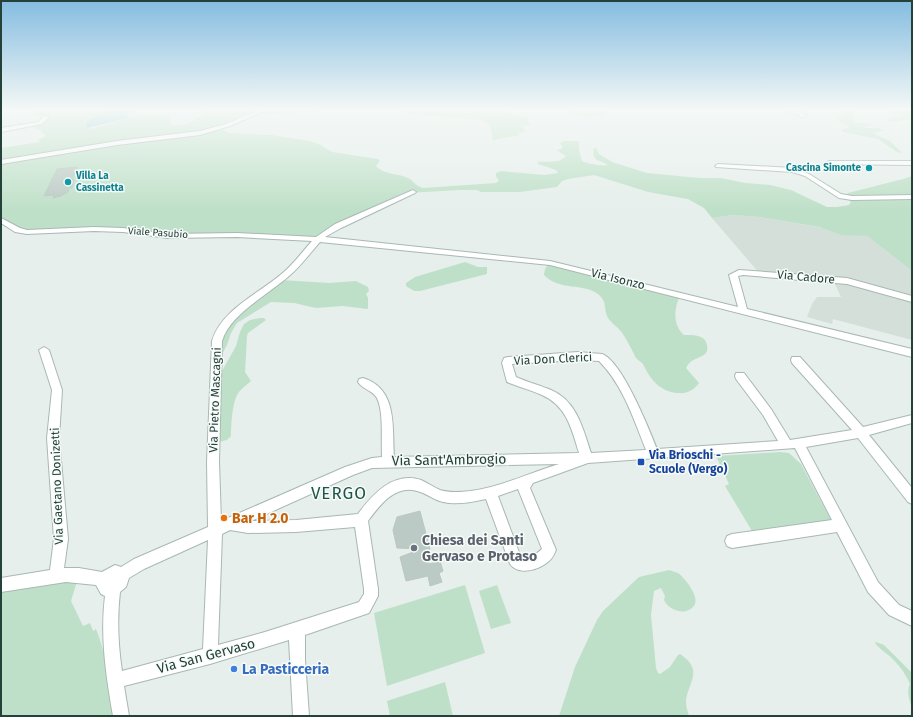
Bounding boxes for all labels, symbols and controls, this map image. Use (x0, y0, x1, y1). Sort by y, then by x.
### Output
place label: Cascina Simonte (786, 162, 861, 174)
marker: Cascina Simonte (864, 163, 874, 173)
place label: Villa La Cassinetta (75, 170, 124, 194)
marker: Villa La Cassinetta (63, 177, 73, 187)
street label: Viale Pasubio (127, 225, 189, 241)
street label: Via Isonzo (590, 266, 646, 292)
street label: Via Cadore (777, 268, 835, 286)
street label: Via Pietro Mascagni (206, 347, 224, 453)
street label: Via Don Clerici (513, 350, 593, 368)
street label: Via Gaetano Donizetti (48, 427, 66, 545)
place label: Via Brioschi - Scuole (Vergo) (648, 448, 727, 476)
street label: Via Sant'Ambrogio (391, 450, 507, 470)
marker: Via Brioschi - Scuole (Vergo) (636, 457, 646, 467)
district label: VERGO (311, 483, 367, 504)
place label: Bar H 2.0 (232, 510, 288, 527)
marker: Bar H 2.0 (219, 513, 229, 523)
place label: Chiesa dei Santi Gervaso e Protaso (422, 532, 537, 565)
marker: Chiesa dei Santi Gervaso e Protaso (409, 543, 419, 553)
street label: Via San Gervaso (155, 635, 257, 677)
place label: La Pasticceria (242, 661, 329, 678)
marker: La Pasticceria (229, 664, 239, 674)

